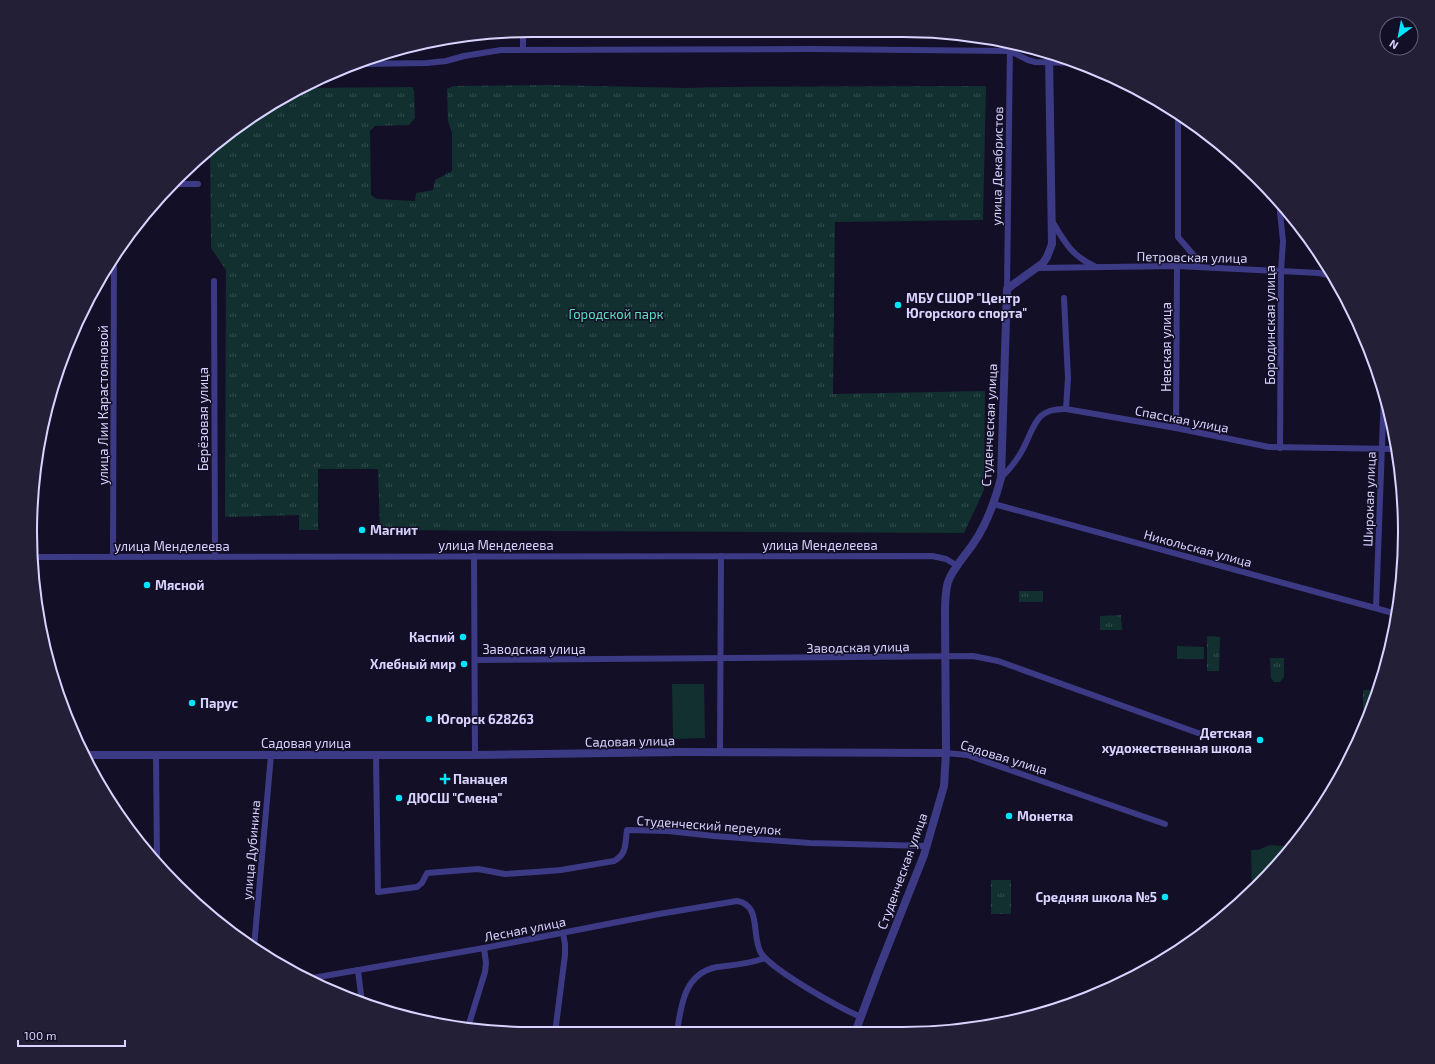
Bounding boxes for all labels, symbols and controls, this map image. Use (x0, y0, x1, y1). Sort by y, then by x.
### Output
north arrow (1379, 16, 1419, 56)
text: N (1387, 37, 1400, 53)
street label: улица Декабристов (988, 106, 1006, 226)
street label: Петровская улица (1136, 248, 1248, 266)
street label: Бородинская улица (1262, 265, 1278, 385)
place label: МБУ СШОР "Центр Югорского спорта" (906, 290, 1027, 321)
marker: МБУ СШОР "Центр Югорского спорта" (893, 300, 903, 310)
street label: Невская улица (1158, 302, 1174, 392)
park label: Городской парк (569, 306, 664, 322)
street label: улица Лии Карастояновой (95, 325, 111, 485)
street label: Студенческая улица (978, 363, 1000, 487)
street label: Берёзовая улица (195, 367, 211, 471)
street label: Спасская улица (1134, 402, 1230, 436)
street label: Широкая улица (1359, 451, 1379, 547)
place label: Магнит (370, 522, 418, 538)
marker: Магнит (357, 525, 367, 535)
street label: Никольская улица (1142, 526, 1254, 570)
street label: улица Менделеева (438, 537, 554, 553)
street label: улица Менделеева (762, 537, 878, 553)
street label: улица Менделеева (114, 538, 230, 554)
place label: Мясной (155, 577, 204, 593)
marker: Мясной (142, 580, 152, 590)
place label: Каспий (409, 629, 455, 645)
marker: Каспий (458, 632, 468, 642)
street label: Заводская улица (806, 638, 910, 656)
street label: Заводская улица (482, 641, 586, 657)
place label: Хлебный мир (370, 656, 456, 672)
marker: Хлебный мир (459, 659, 469, 669)
place label: Парус (200, 695, 238, 711)
marker: Парус (187, 698, 197, 708)
place label: Югорск 628263 (437, 711, 534, 727)
marker: Югорск 628263 (424, 714, 434, 724)
place label: Детская художественная школа (1102, 725, 1252, 756)
street label: Садовая улица (585, 732, 675, 750)
street label: Садовая улица (261, 735, 351, 751)
marker: Детская художественная школа (1255, 735, 1265, 745)
street label: Садовая улица (959, 736, 1049, 778)
place label: Панацея (453, 771, 508, 787)
marker: Панацея (440, 774, 450, 784)
place label: ДЮСШ "Смена" (407, 790, 502, 806)
marker: ДЮСШ "Смена" (394, 793, 404, 803)
street label: улица Дубинина (239, 799, 263, 901)
place label: Монетка (1017, 808, 1073, 824)
street label: Студенческая улица (873, 810, 931, 932)
marker: Монетка (1004, 811, 1014, 821)
street label: Студенческий переулок (636, 812, 782, 838)
place label: Средняя школа №5 (1035, 889, 1157, 905)
marker: Средняя школа №5 (1160, 892, 1170, 902)
street label: Лесная улица (483, 913, 567, 945)
scale bar (18, 1022, 125, 1048)
text: 100 m (24, 1028, 56, 1042)

